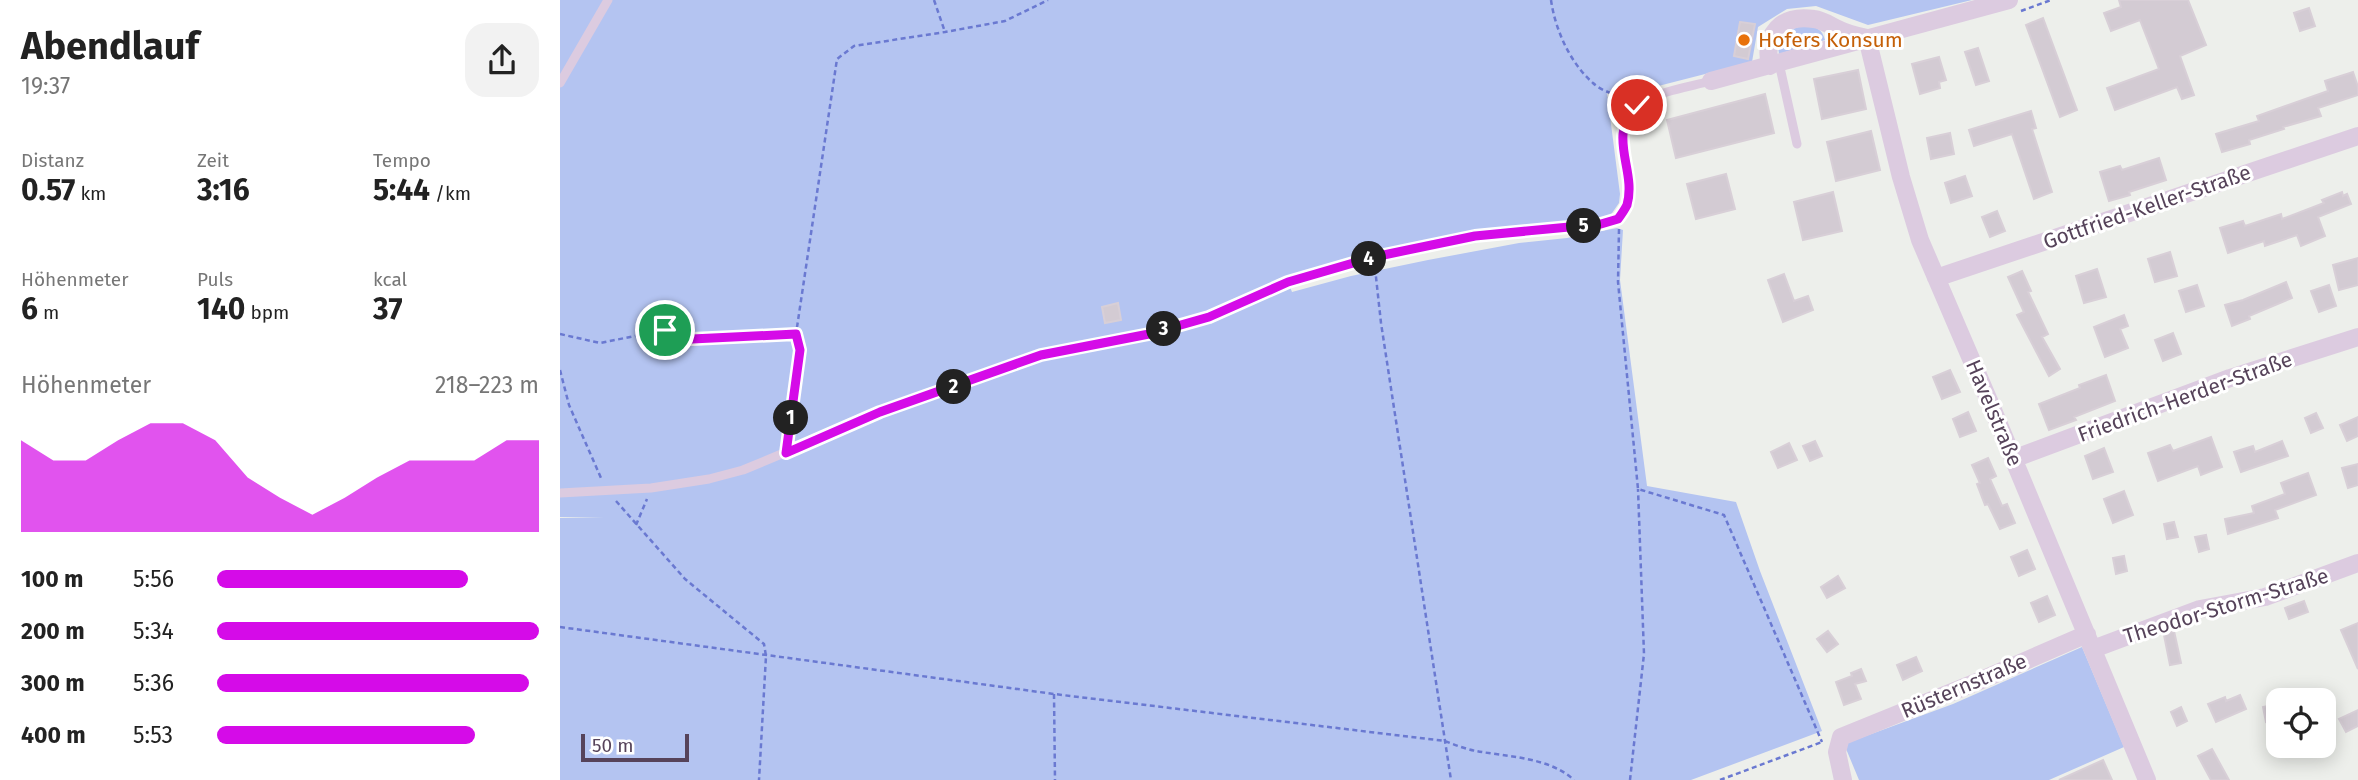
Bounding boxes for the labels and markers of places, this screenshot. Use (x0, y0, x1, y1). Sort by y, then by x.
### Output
place label: Hofers Konsum (1758, 27, 1903, 53)
marker: Hofers Konsum (1736, 32, 1752, 48)
pin (1607, 75, 1667, 135)
pin: 5 (1566, 208, 1602, 244)
pin: 4 (1352, 242, 1386, 276)
pin (635, 300, 695, 360)
pin: 3 (1146, 312, 1182, 346)
pin: 2 (936, 370, 972, 404)
pin: 1 (774, 400, 808, 436)

